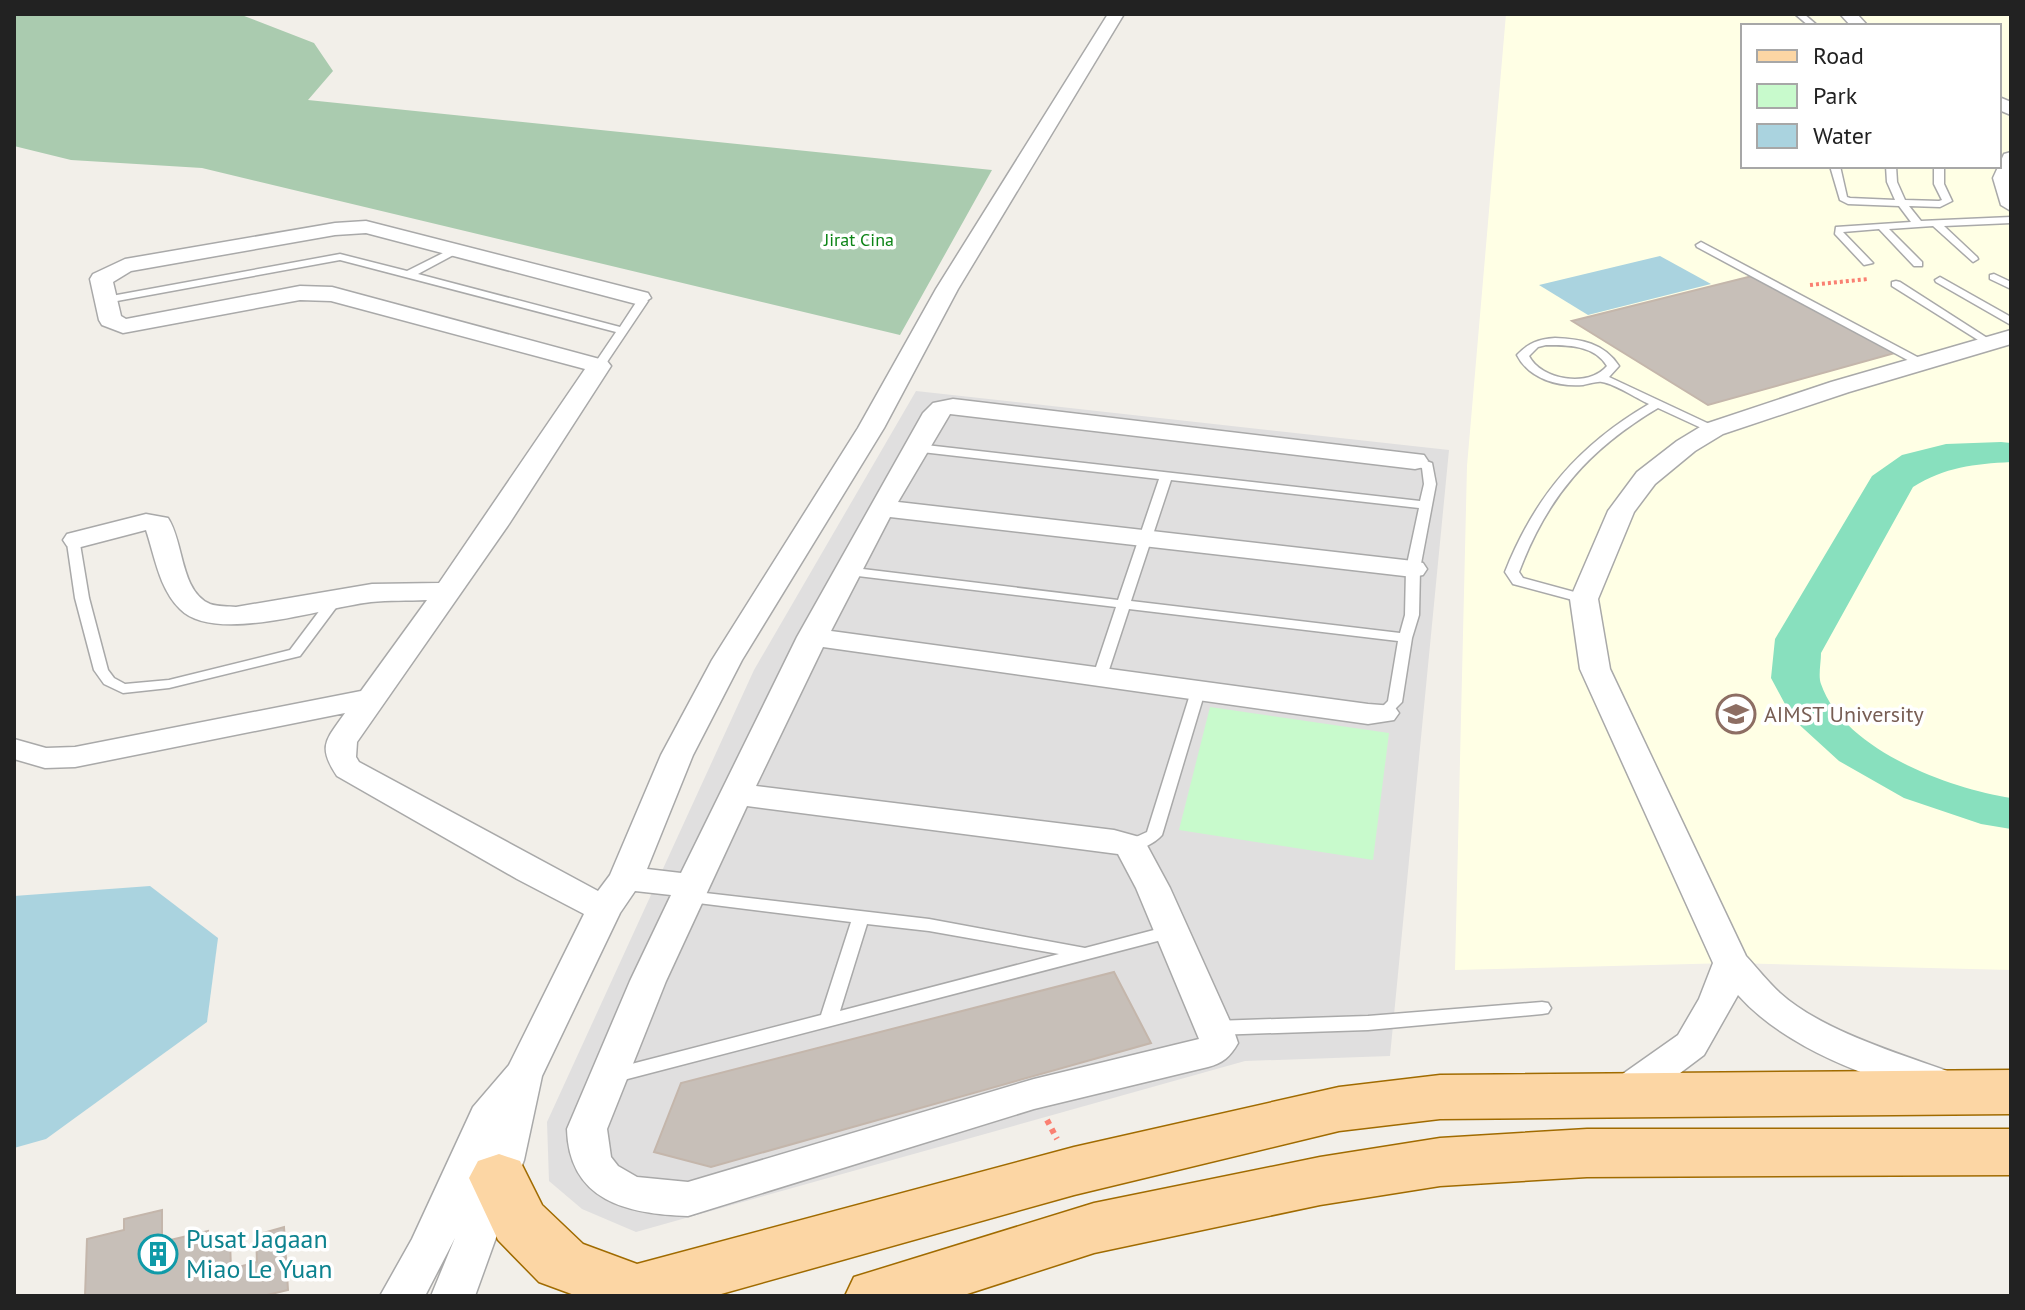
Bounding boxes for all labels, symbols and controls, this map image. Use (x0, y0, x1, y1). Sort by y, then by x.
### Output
legend (1741, 24, 2001, 168)
text: Road (1813, 40, 1864, 71)
text: Park (1813, 80, 1858, 111)
text: Water (1813, 120, 1872, 151)
park label: Jirat Cina (823, 228, 894, 251)
school or university icon: AIMST University (1715, 693, 1757, 735)
place label: AIMST University (1764, 700, 1924, 728)
place label: Pusat Jagaan Miao Le Yuan (186, 1222, 332, 1285)
building icon: Pusat Jagaan Miao Le Yuan (137, 1233, 179, 1275)

